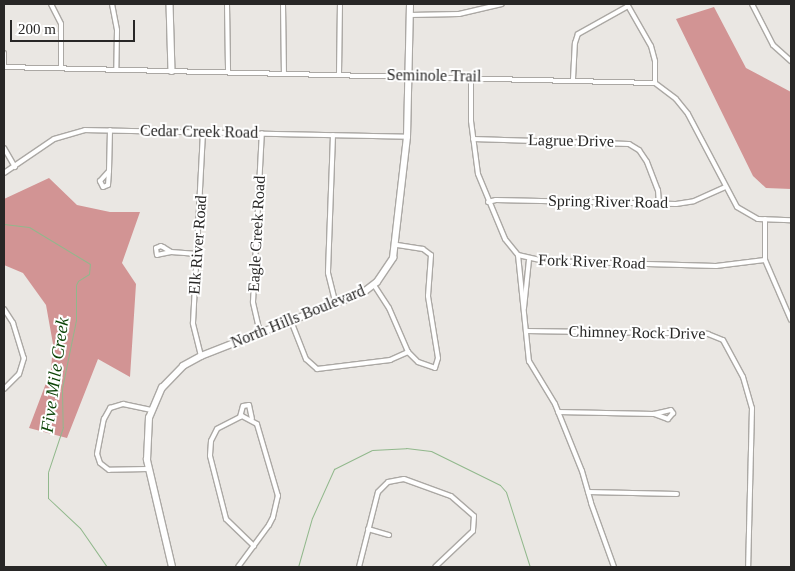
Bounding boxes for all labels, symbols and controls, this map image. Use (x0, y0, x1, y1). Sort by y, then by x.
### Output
scale bar (12, 10, 138, 42)
text: 200 m (18, 21, 56, 37)
street label: Seminole Trail (386, 66, 482, 86)
street label: Cedar Creek Road (140, 121, 258, 143)
street label: Lagrue Drive (528, 131, 614, 151)
street label: Eagle Creek Road (244, 175, 270, 293)
street label: Spring River Road (548, 191, 668, 213)
street label: Elk River Road (185, 195, 211, 295)
street label: Fork River Road (538, 251, 646, 273)
street label: North Hills Boulevard (228, 281, 368, 353)
water label: Five Mile Creek (36, 316, 74, 434)
street label: Chimney Rock Drive (568, 322, 706, 344)

